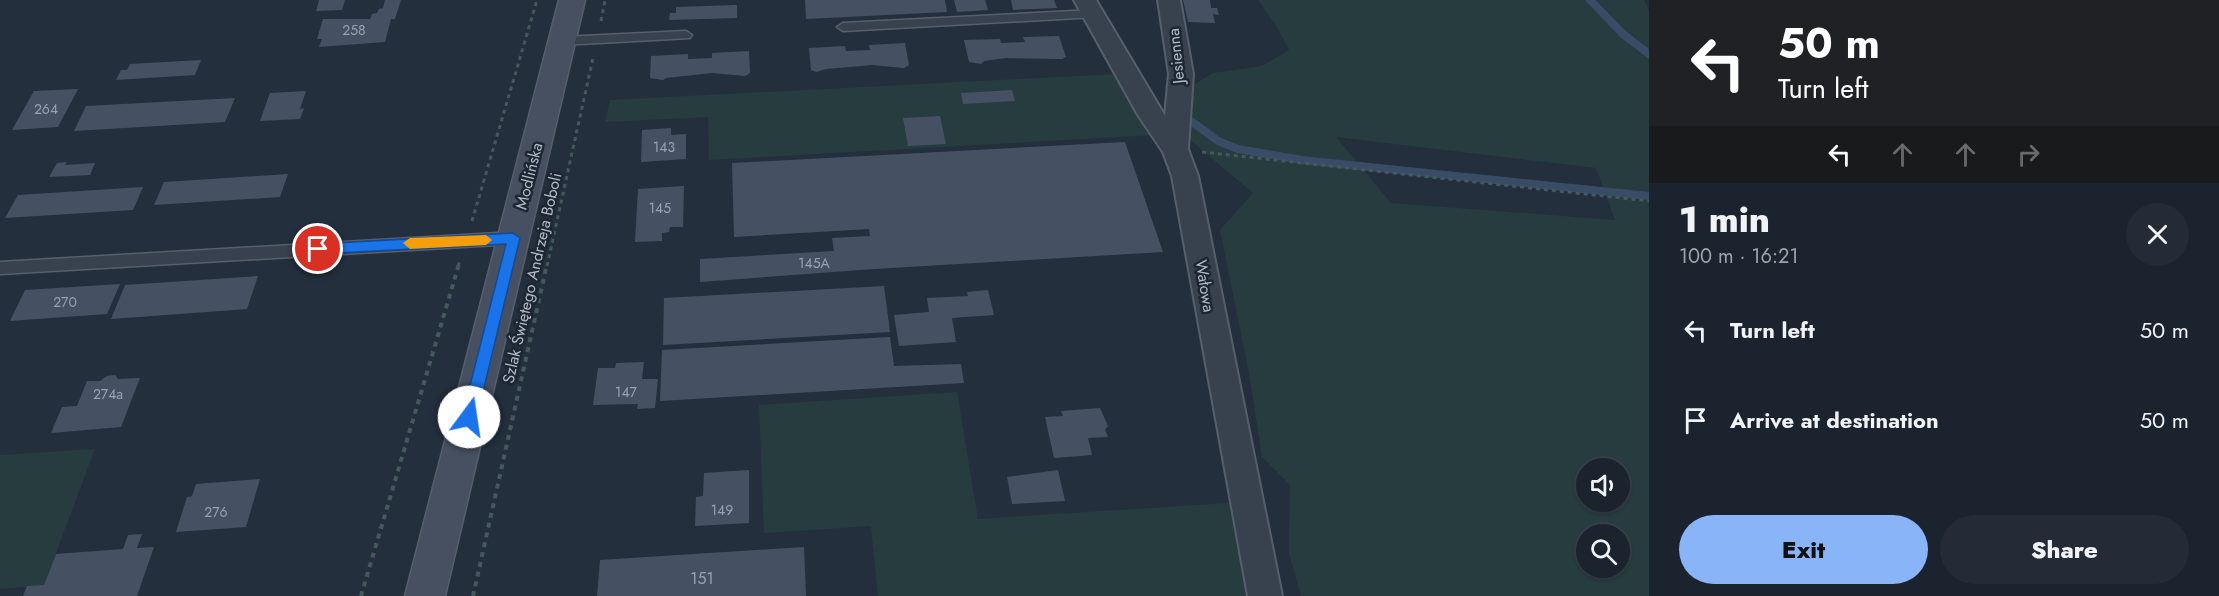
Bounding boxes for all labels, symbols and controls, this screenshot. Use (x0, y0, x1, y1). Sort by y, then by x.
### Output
text: 50 m (1778, 13, 1880, 74)
house number: 258 (342, 20, 366, 40)
icon: left (1679, 24, 1757, 102)
street label: Jesienna (1162, 27, 1191, 87)
text: Turn left (1778, 69, 1868, 108)
house number: 264 (34, 99, 58, 119)
house number: 143 (653, 137, 675, 157)
icon: left (1823, 138, 1856, 171)
icon: ahead (1886, 138, 1919, 171)
icon: ahead (1949, 138, 1982, 171)
icon: right (2012, 138, 2045, 171)
street label: Modlińska (510, 140, 548, 212)
street label: Szlak Świętego Andrzeja Boboli (497, 170, 567, 386)
text: 1 min (1679, 193, 1770, 245)
house number: 145 (649, 198, 671, 218)
button: close (2126, 203, 2189, 266)
pin (292, 223, 343, 274)
icon: arrive (301, 232, 334, 265)
text: 100 m · 16:21 (1679, 242, 1799, 271)
house number: 145A (798, 253, 831, 273)
street label: Wałowa (1190, 258, 1220, 314)
house number: 270 (53, 292, 77, 312)
icon: left (1679, 314, 1712, 347)
text: Turn left (1730, 314, 1815, 346)
text: 50 m (2140, 314, 2189, 346)
house number: 147 (615, 382, 638, 402)
house number: 274a (93, 384, 123, 404)
position arrow (437, 385, 501, 449)
icon: arrive (1679, 404, 1712, 437)
text: Arrive at destination (1730, 404, 1939, 436)
text: 50 m (2140, 404, 2189, 436)
map controls (1576, 458, 1630, 578)
button: sound (1576, 458, 1630, 512)
house number: 149 (711, 500, 733, 520)
house number: 276 (204, 502, 228, 522)
button: Exit (1679, 515, 1928, 584)
button: Share (1940, 515, 2189, 584)
button: search (1576, 524, 1630, 578)
house number: 151 (690, 567, 714, 590)

